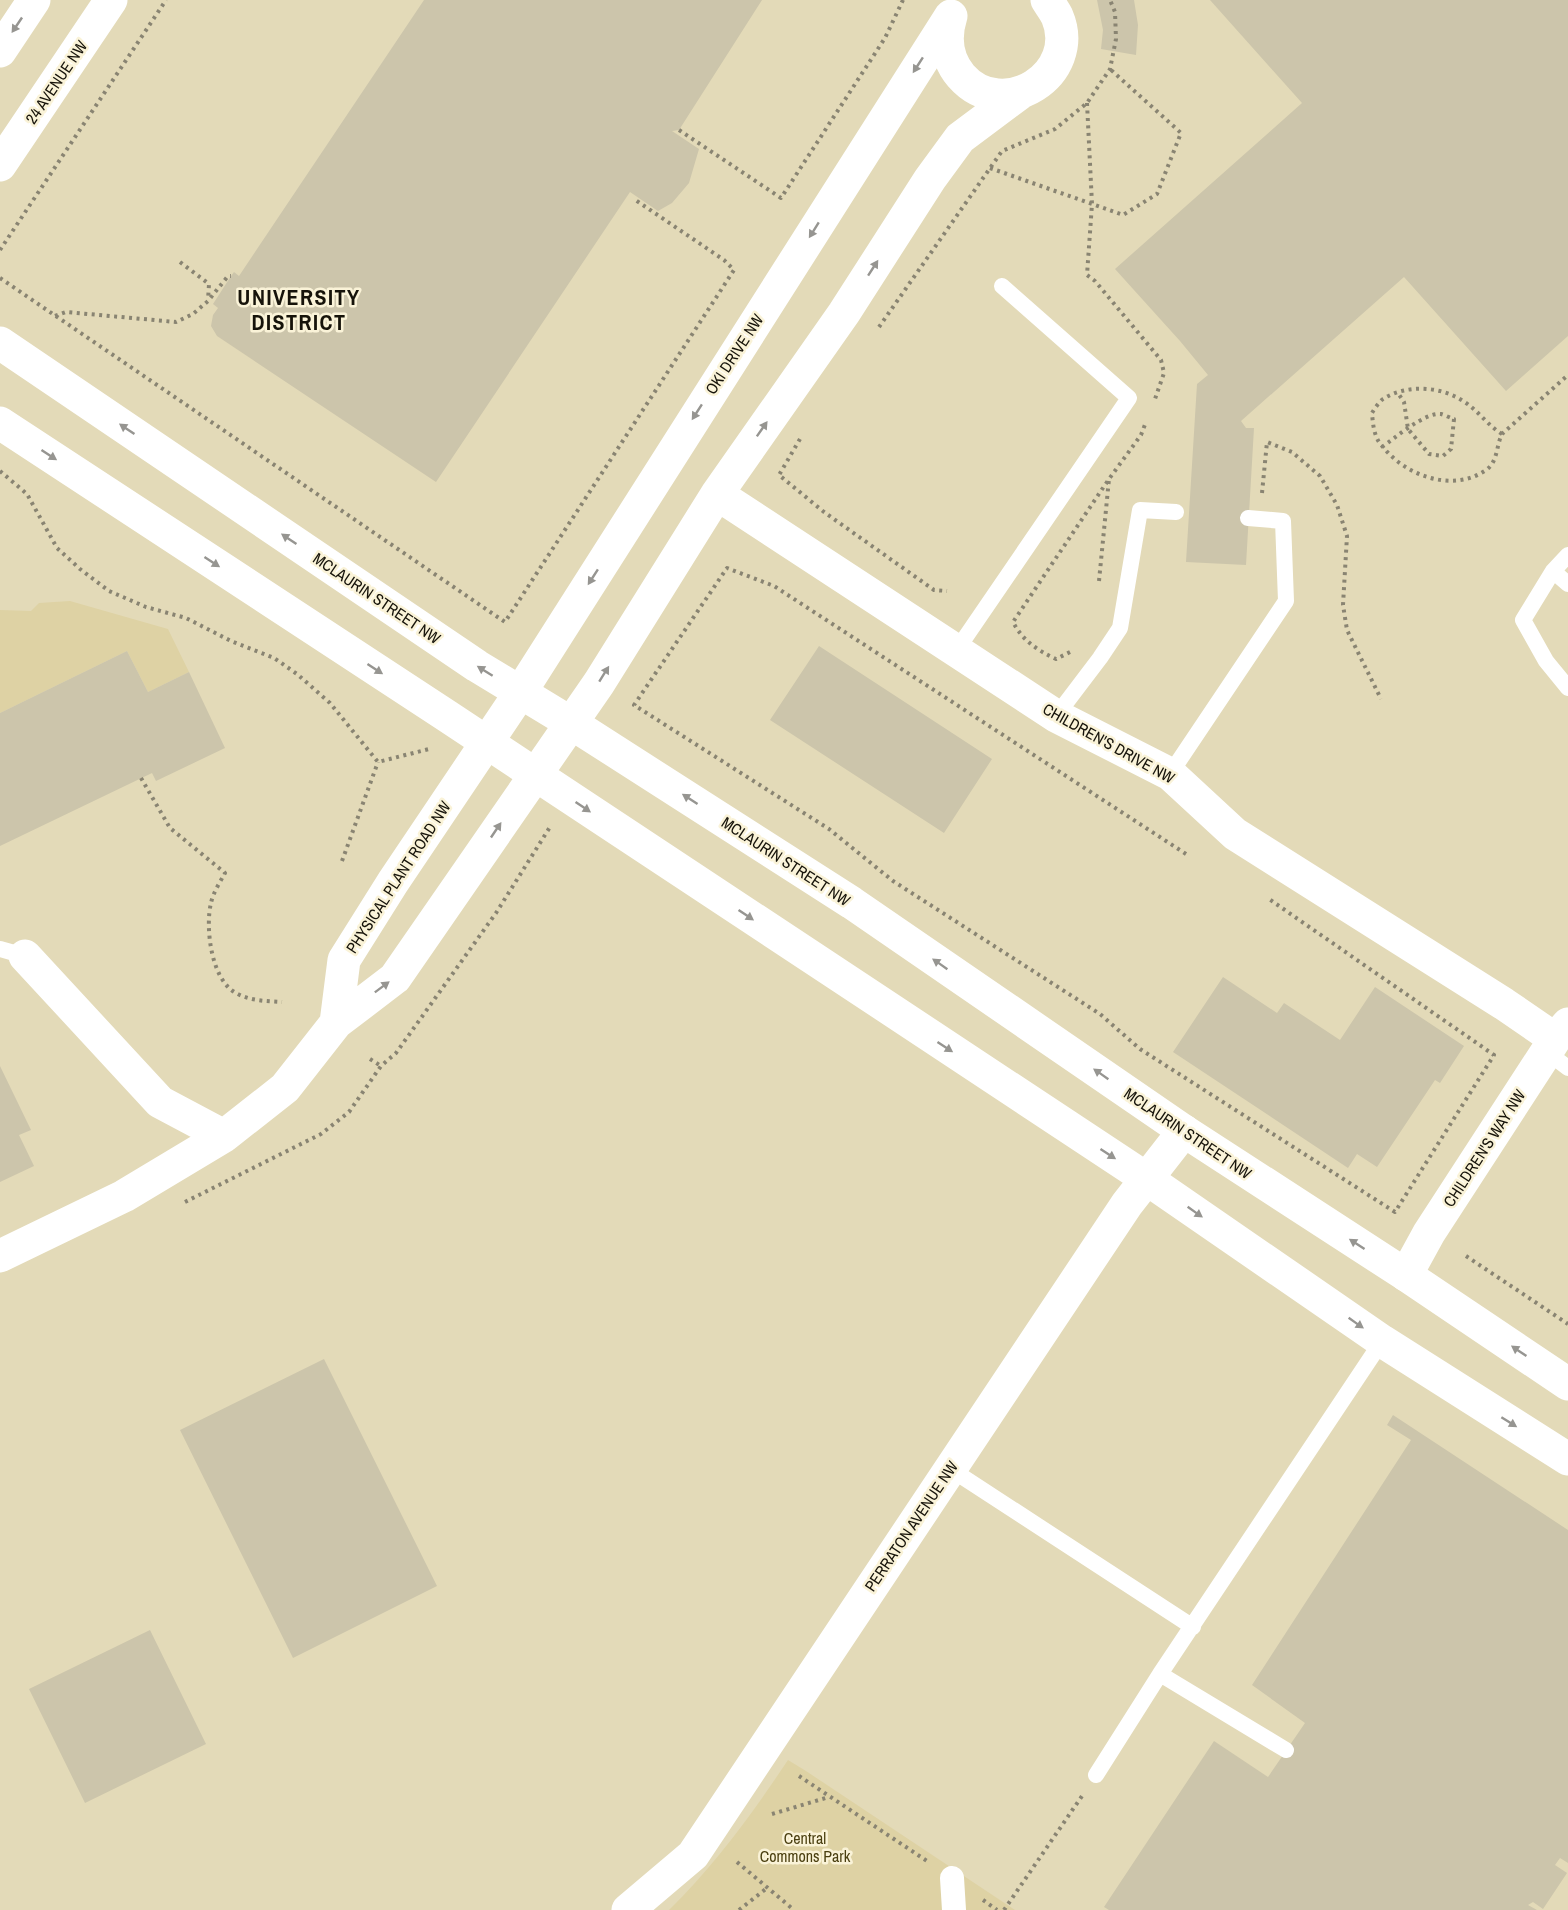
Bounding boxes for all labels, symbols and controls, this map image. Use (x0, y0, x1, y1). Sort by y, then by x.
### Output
one-way arrow (11, 17, 23, 33)
street label: 24 AVENUE NW (20, 36, 92, 128)
one-way arrow (912, 57, 924, 73)
one-way arrow (808, 222, 819, 238)
one-way arrow (867, 260, 878, 277)
district label: UNIVERSITY DISTRICT (237, 282, 361, 337)
street label: OKI DRIVE NW (700, 309, 769, 399)
one-way arrow (692, 404, 703, 420)
one-way arrow (756, 422, 768, 438)
one-way arrow (119, 424, 135, 435)
one-way arrow (41, 449, 57, 460)
one-way arrow (281, 533, 297, 545)
street label: MCLAURIN STREET NW (309, 547, 446, 649)
one-way arrow (204, 556, 220, 567)
one-way arrow (587, 569, 598, 585)
one-way arrow (367, 663, 383, 674)
one-way arrow (477, 666, 493, 677)
one-way arrow (599, 666, 610, 682)
street label: CHILDREN'S DRIVE NW (1039, 698, 1179, 789)
one-way arrow (682, 794, 698, 805)
street label: PHYSICAL PLANT ROAD NW (341, 796, 456, 957)
one-way arrow (575, 801, 591, 812)
street label: MCLAURIN STREET NW (717, 811, 855, 911)
one-way arrow (490, 822, 501, 838)
one-way arrow (737, 909, 754, 920)
one-way arrow (933, 958, 949, 970)
one-way arrow (375, 982, 390, 994)
one-way arrow (937, 1041, 953, 1052)
one-way arrow (1093, 1069, 1109, 1080)
street label: MCLAURIN STREET NW (1120, 1082, 1257, 1184)
street label: CHILDREN'S WAY NW (1438, 1085, 1531, 1211)
one-way arrow (1100, 1148, 1116, 1159)
one-way arrow (1187, 1206, 1203, 1217)
one-way arrow (1349, 1238, 1365, 1249)
one-way arrow (1347, 1317, 1363, 1329)
one-way arrow (1512, 1345, 1528, 1357)
one-way arrow (1501, 1416, 1517, 1427)
street label: PERRATON AVENUE NW (859, 1456, 963, 1596)
park label: Central Commons Park (760, 1827, 851, 1867)

